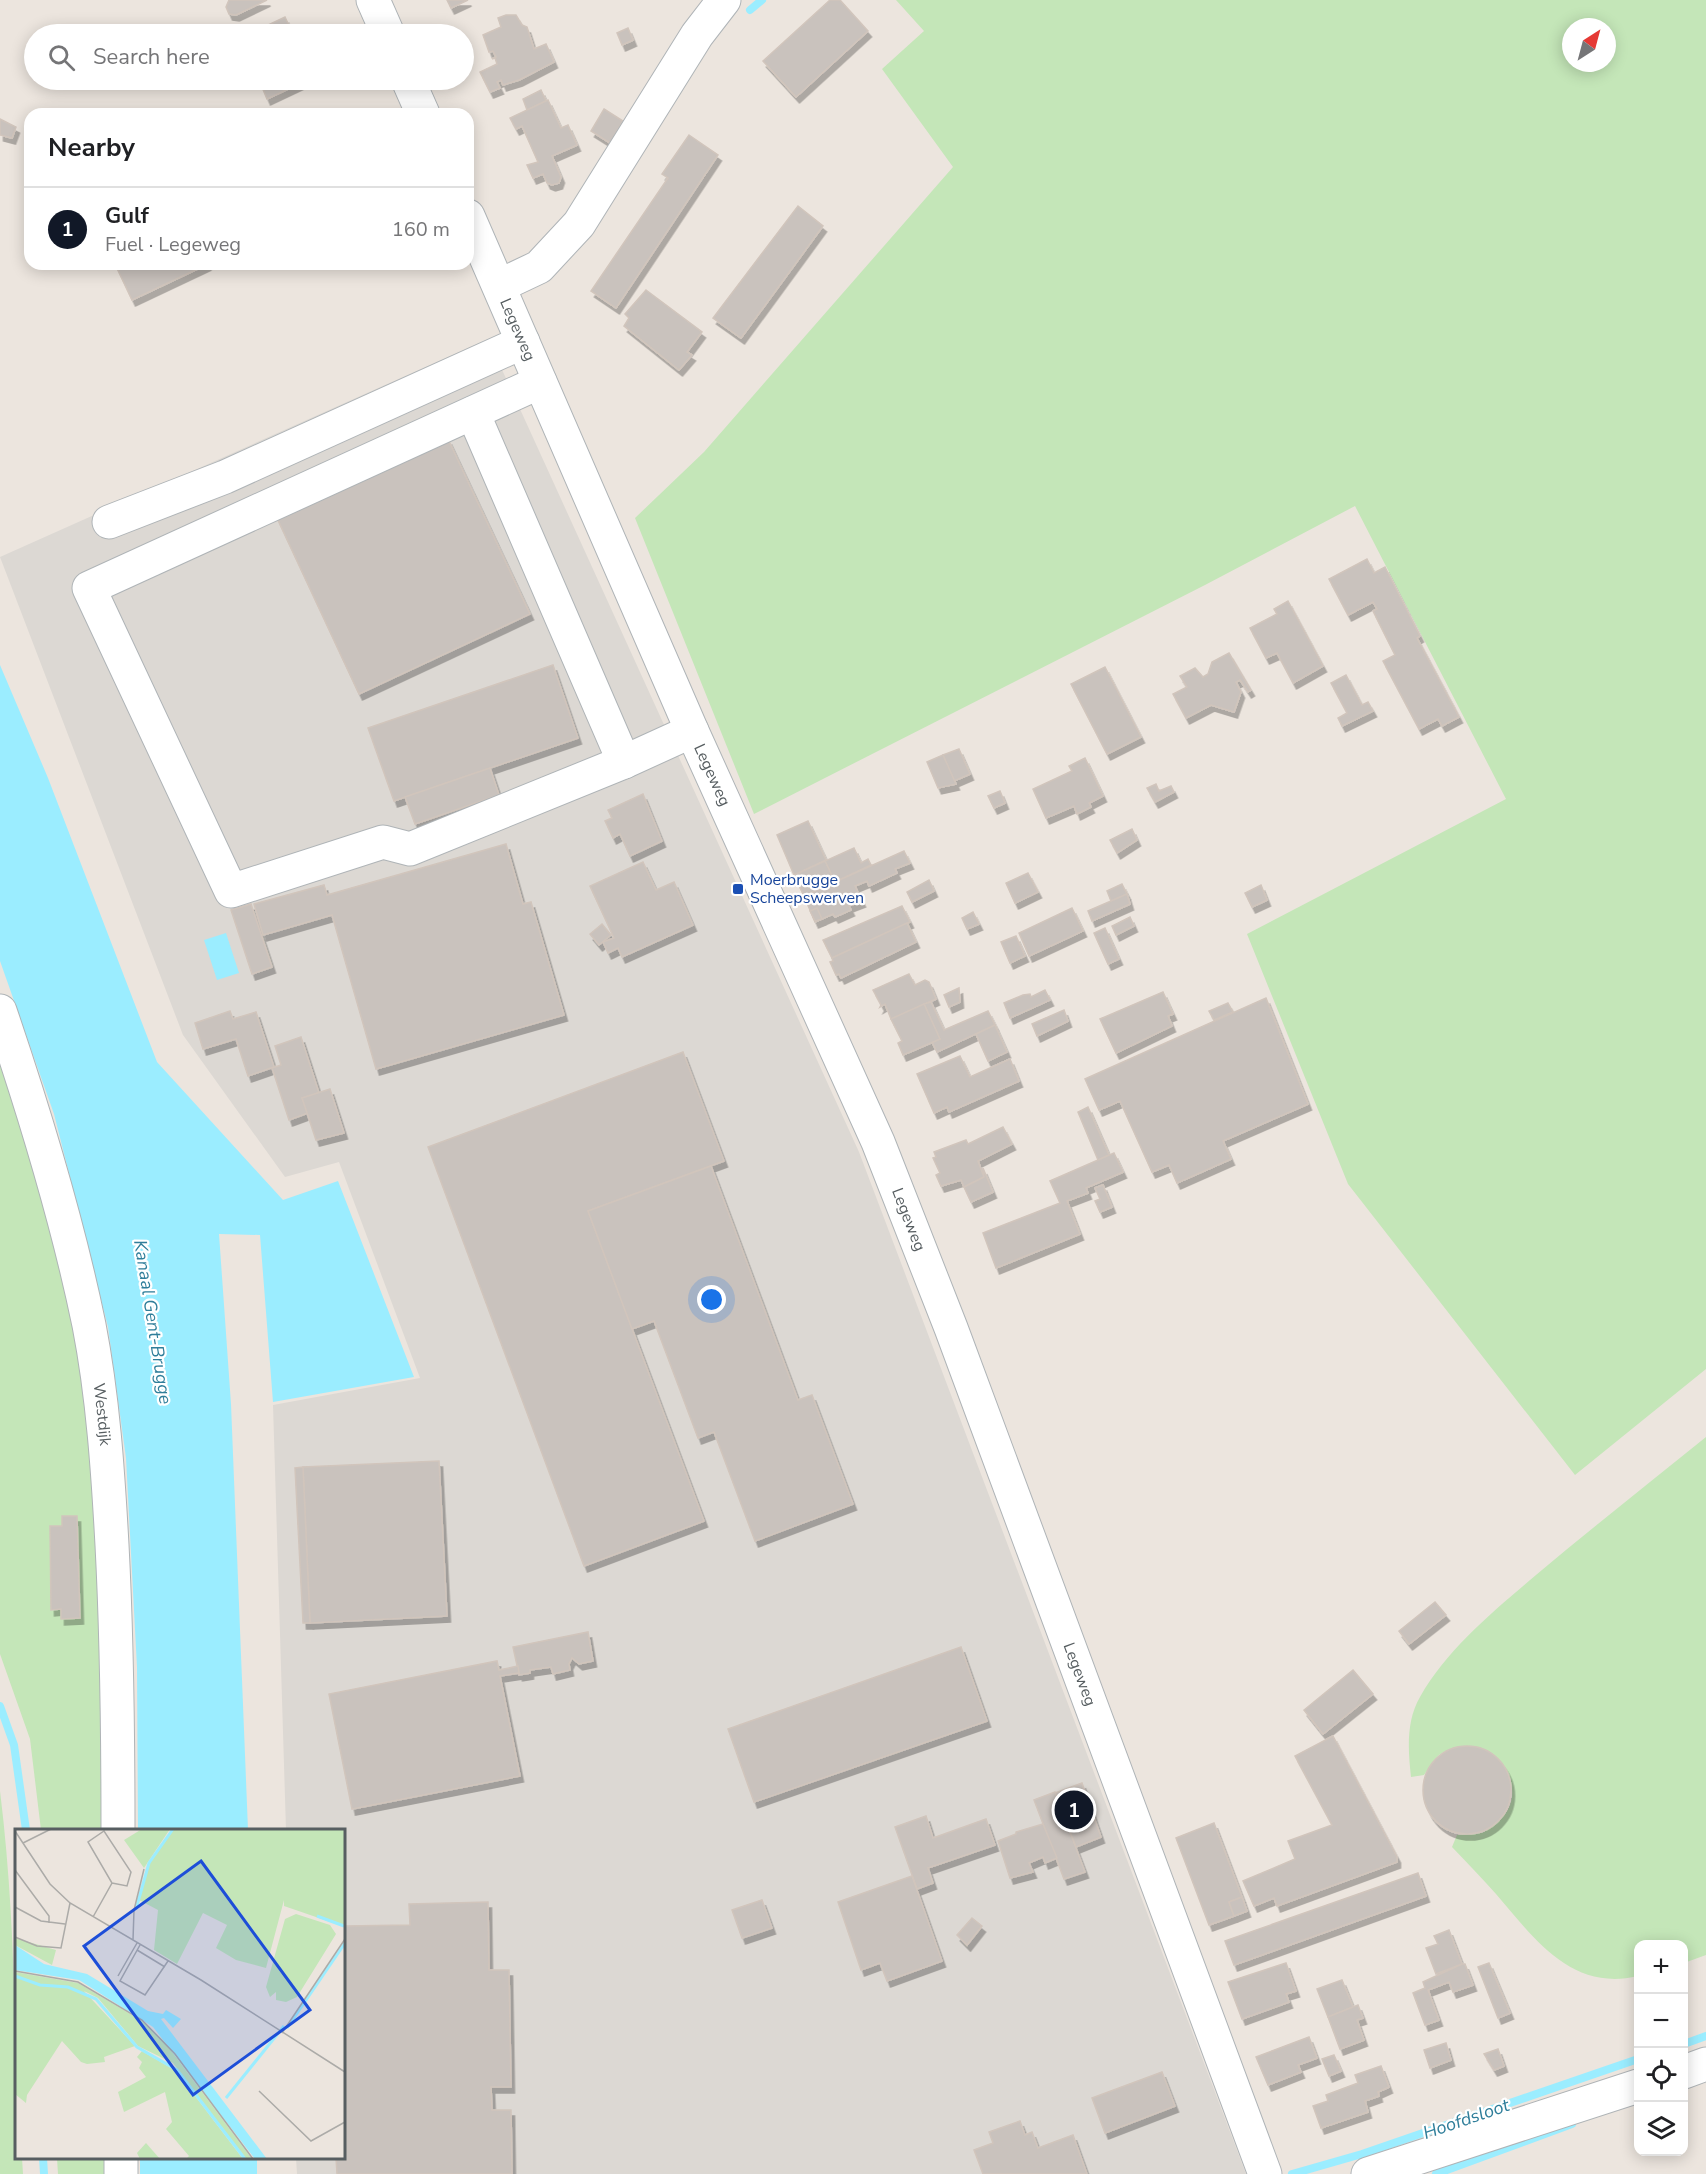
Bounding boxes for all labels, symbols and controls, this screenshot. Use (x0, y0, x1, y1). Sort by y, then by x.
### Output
north arrow (1562, 18, 1616, 72)
search box (24, 24, 474, 90)
icon: search (45, 41, 78, 74)
text: Search here (93, 42, 210, 72)
text: Nearby (48, 130, 135, 165)
text: Gulf (105, 201, 149, 231)
text: 1 (62, 216, 74, 243)
text: 160 m (392, 216, 450, 243)
text: Fuel · Legeweg (105, 231, 241, 258)
street label: Legeweg (494, 295, 541, 364)
street label: Legeweg (688, 740, 736, 810)
place label: Moerbrugge Scheepswerven (750, 869, 864, 909)
marker: Moerbrugge Scheepswerven (731, 882, 745, 896)
street label: Legeweg (886, 1185, 931, 1254)
water label: Kanaal Gent-Brugge (128, 1238, 178, 1406)
your location (697, 1285, 726, 1314)
street label: Westdijk (88, 1382, 116, 1448)
street label: Legeweg (1058, 1640, 1101, 1709)
pin: 1 (1054, 1788, 1094, 1832)
inset map (15, 1829, 345, 2159)
map controls (1634, 1940, 1688, 2156)
button: + (1634, 1940, 1688, 1994)
button: − (1634, 1994, 1688, 2048)
button: locate (1634, 2048, 1688, 2102)
water label: Hoofdsloot (1420, 2093, 1513, 2145)
button: layers (1634, 2102, 1688, 2156)

